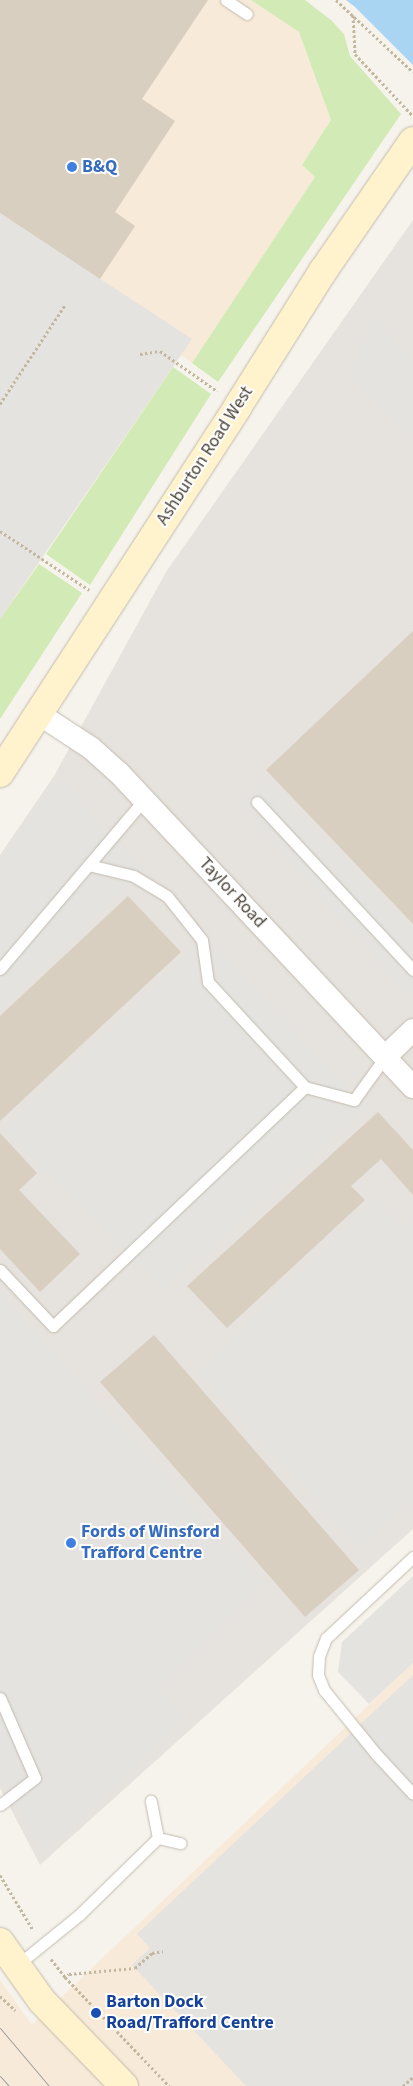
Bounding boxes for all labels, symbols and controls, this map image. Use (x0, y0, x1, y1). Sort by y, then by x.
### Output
place label: B&Q (82, 156, 117, 178)
marker: B&Q (66, 161, 78, 173)
street label: Ashburton Road West (152, 383, 258, 529)
street label: Taylor Road (194, 853, 270, 933)
place label: Fords of Winsford Trafford Centre (81, 1522, 220, 1565)
marker: Fords of Winsford Trafford Centre (65, 1537, 77, 1549)
place label: Barton Dock Road/Trafford Centre (106, 1992, 274, 2035)
marker: Barton Dock Road/Trafford Centre (90, 2007, 102, 2019)

